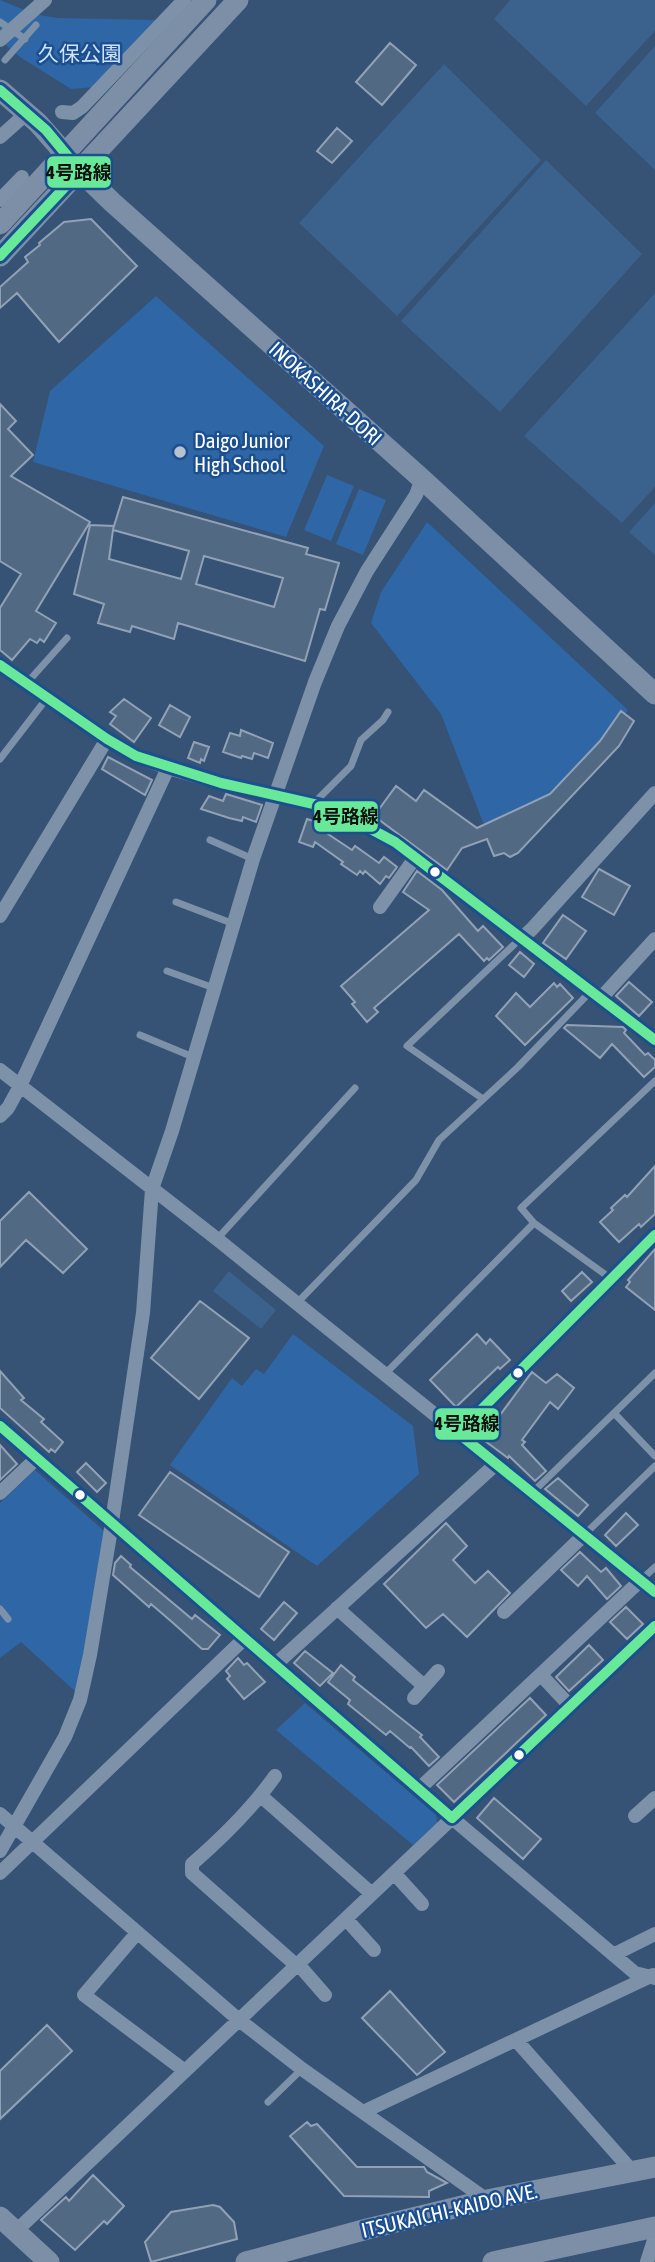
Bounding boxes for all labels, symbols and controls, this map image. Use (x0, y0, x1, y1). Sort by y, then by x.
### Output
park label: 久保公園 (38, 41, 122, 65)
line badge: 4号路線 (46, 155, 112, 189)
text: 4号路線 (45, 161, 112, 183)
street label: INOKASHIRA-DORI (265, 336, 387, 450)
place label: Daigo Junior High School (194, 428, 290, 476)
marker: Daigo Junior High School (172, 444, 188, 460)
line badge: 4号路線 (313, 800, 379, 833)
text: 4号路線 (312, 805, 379, 827)
unlabelled marker (428, 865, 442, 879)
unlabelled marker (511, 1366, 525, 1380)
line badge: 4号路線 (434, 1407, 500, 1441)
text: 4号路線 (433, 1412, 500, 1434)
unlabelled marker (73, 1488, 87, 1502)
unlabelled marker (512, 1748, 526, 1762)
street label: ITSUKAICHI-KAIDO AVE. (359, 2178, 539, 2242)

